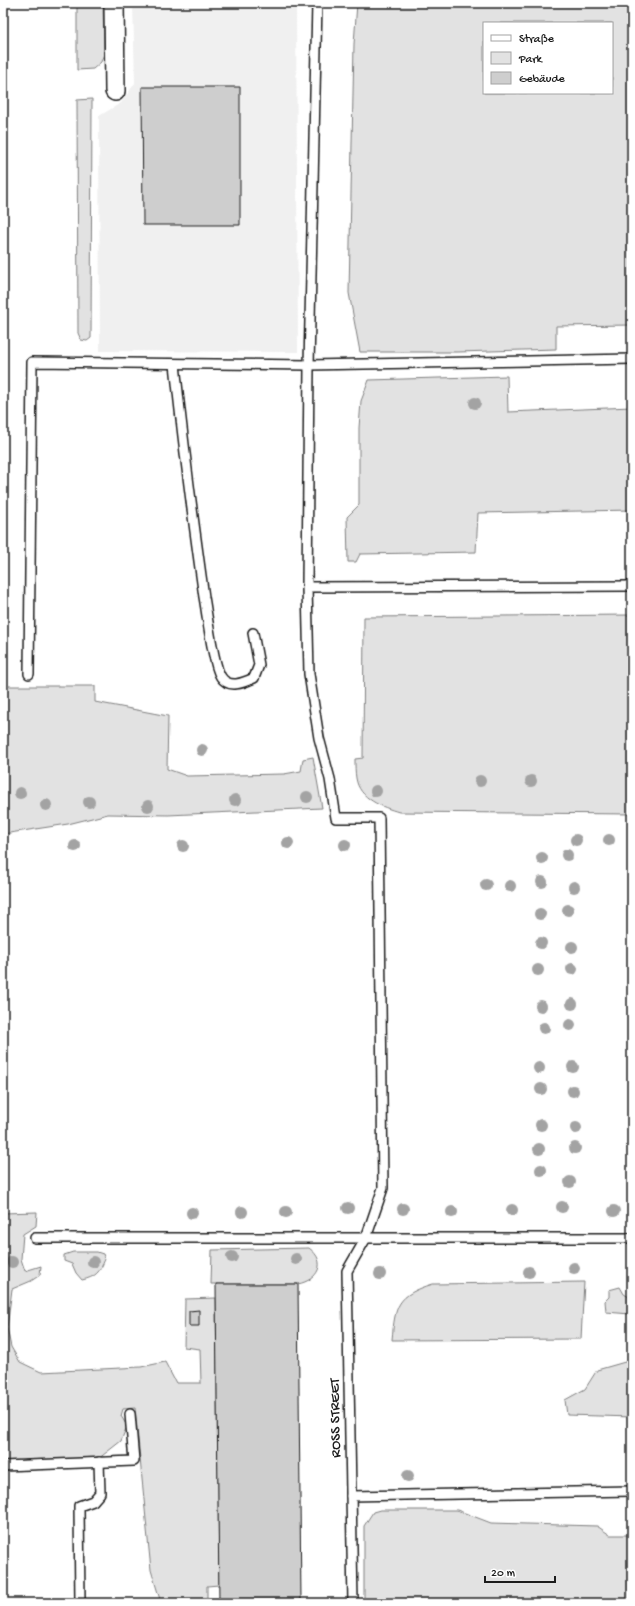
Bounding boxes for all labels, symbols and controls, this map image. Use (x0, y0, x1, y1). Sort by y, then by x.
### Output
legend (483, 22, 613, 94)
text: Straße (519, 33, 555, 47)
text: Park (518, 53, 544, 67)
text: Gebäude (519, 73, 565, 87)
street label: ROSS STREET (326, 1377, 346, 1458)
scale bar (485, 1558, 555, 1584)
text: 20 m (491, 1567, 516, 1581)

